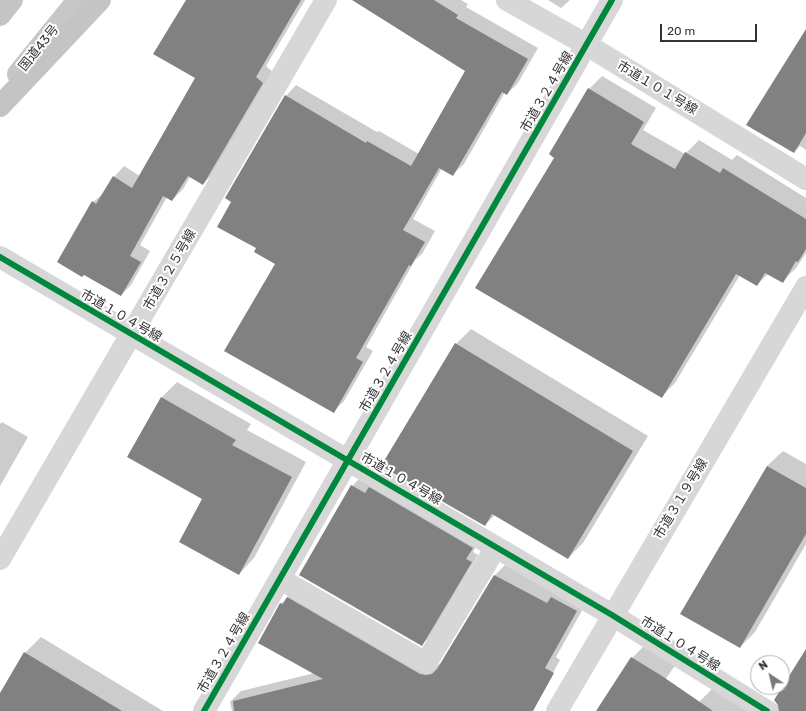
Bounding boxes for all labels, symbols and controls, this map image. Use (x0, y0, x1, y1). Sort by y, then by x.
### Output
scale bar (662, 16, 759, 42)
street label: 国道43号 (16, 22, 62, 74)
text: 20 m (667, 24, 695, 38)
street label: 市道３２４号線 (517, 49, 577, 135)
street label: 市道１０１号線 (614, 58, 700, 118)
street label: 市道３２５号線 (140, 227, 200, 313)
street label: 市道１０４号線 (78, 286, 164, 346)
street label: 市道３２４号線 (356, 329, 416, 415)
street label: 市道１０４号線 (358, 449, 444, 509)
street label: 市道３１９号線 (651, 456, 711, 542)
street label: 市道３２４号線 (194, 610, 254, 696)
street label: 市道１０４号線 (637, 613, 723, 675)
north arrow (750, 655, 790, 695)
text: N (756, 658, 770, 673)

